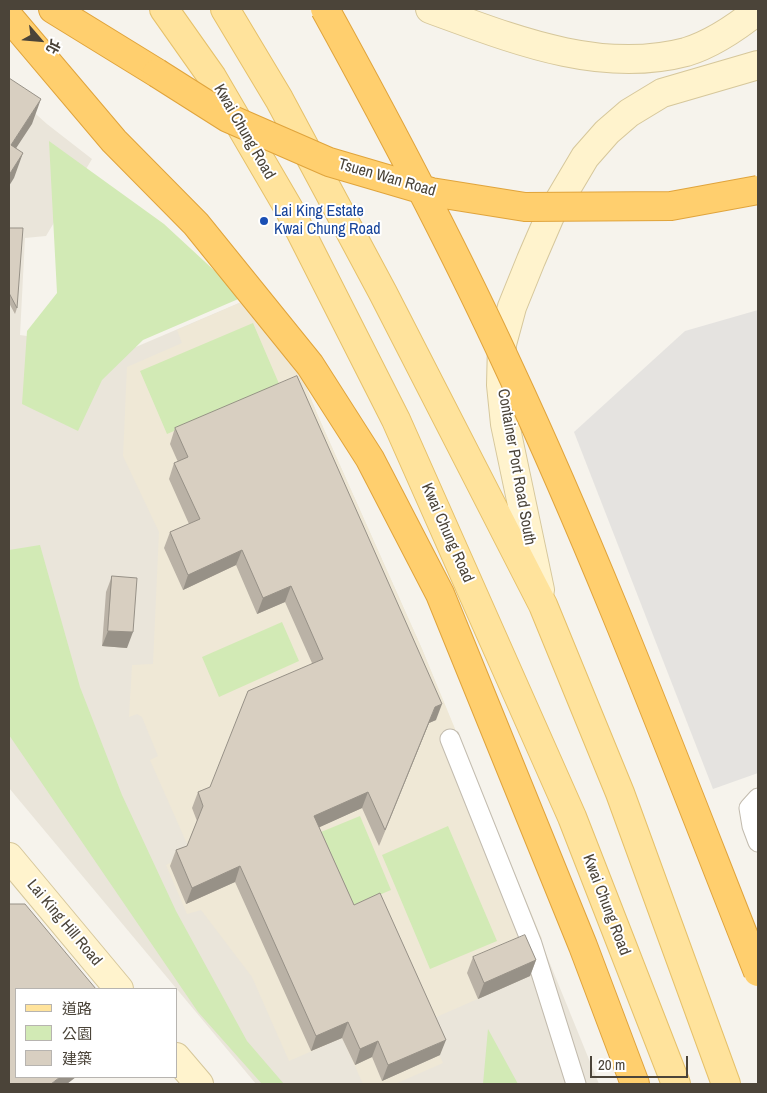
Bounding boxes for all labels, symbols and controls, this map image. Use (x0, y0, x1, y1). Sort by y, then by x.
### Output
north arrow (15, 15, 65, 65)
text: 北 (42, 36, 65, 57)
street label: Kwai Chung Road (209, 81, 279, 183)
street label: Tsuen Wan Road (336, 155, 438, 201)
place label: Lai King Estate Kwai Chung Road (274, 202, 380, 240)
marker: Lai King Estate Kwai Chung Road (258, 215, 270, 227)
street label: Container Port Road South (493, 387, 539, 547)
street label: Kwai Chung Road (417, 480, 477, 586)
street label: Kwai Chung Road (578, 852, 634, 958)
street label: Lai King Hill Road (22, 876, 106, 970)
legend (15, 988, 178, 1078)
text: 道路 (62, 998, 92, 1019)
text: 公園 (62, 1023, 92, 1044)
scale bar (592, 1046, 690, 1078)
text: 建築 (62, 1048, 92, 1069)
text: 20 m (598, 1054, 625, 1075)

